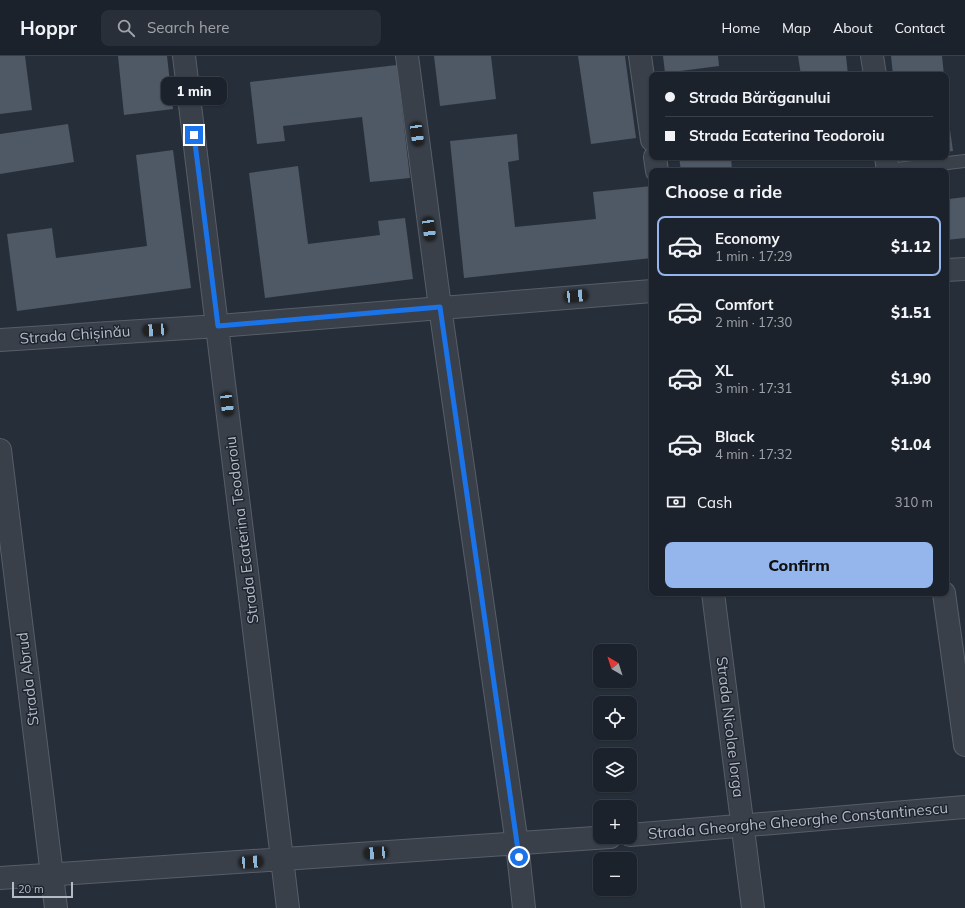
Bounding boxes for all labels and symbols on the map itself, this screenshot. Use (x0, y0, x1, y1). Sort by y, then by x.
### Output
callout: 1 min (161, 77, 227, 105)
car (409, 121, 425, 147)
route end (185, 126, 203, 144)
car (421, 216, 437, 242)
car (564, 289, 588, 303)
street label: Strada Chișinău (19, 321, 131, 348)
car (143, 323, 167, 337)
car (220, 391, 234, 417)
street label: Strada Ecaterina Teodoroiu (221, 435, 262, 625)
street label: Strada Abrud (12, 631, 43, 727)
north arrow (593, 644, 637, 688)
street label: Strada Nicolae Iorga (712, 655, 749, 799)
street label: Strada Gheorghe Gheorghe Constantinescu (647, 798, 949, 843)
car (364, 846, 388, 860)
route start (510, 848, 528, 866)
car (239, 855, 263, 869)
scale bar (12, 880, 73, 899)

